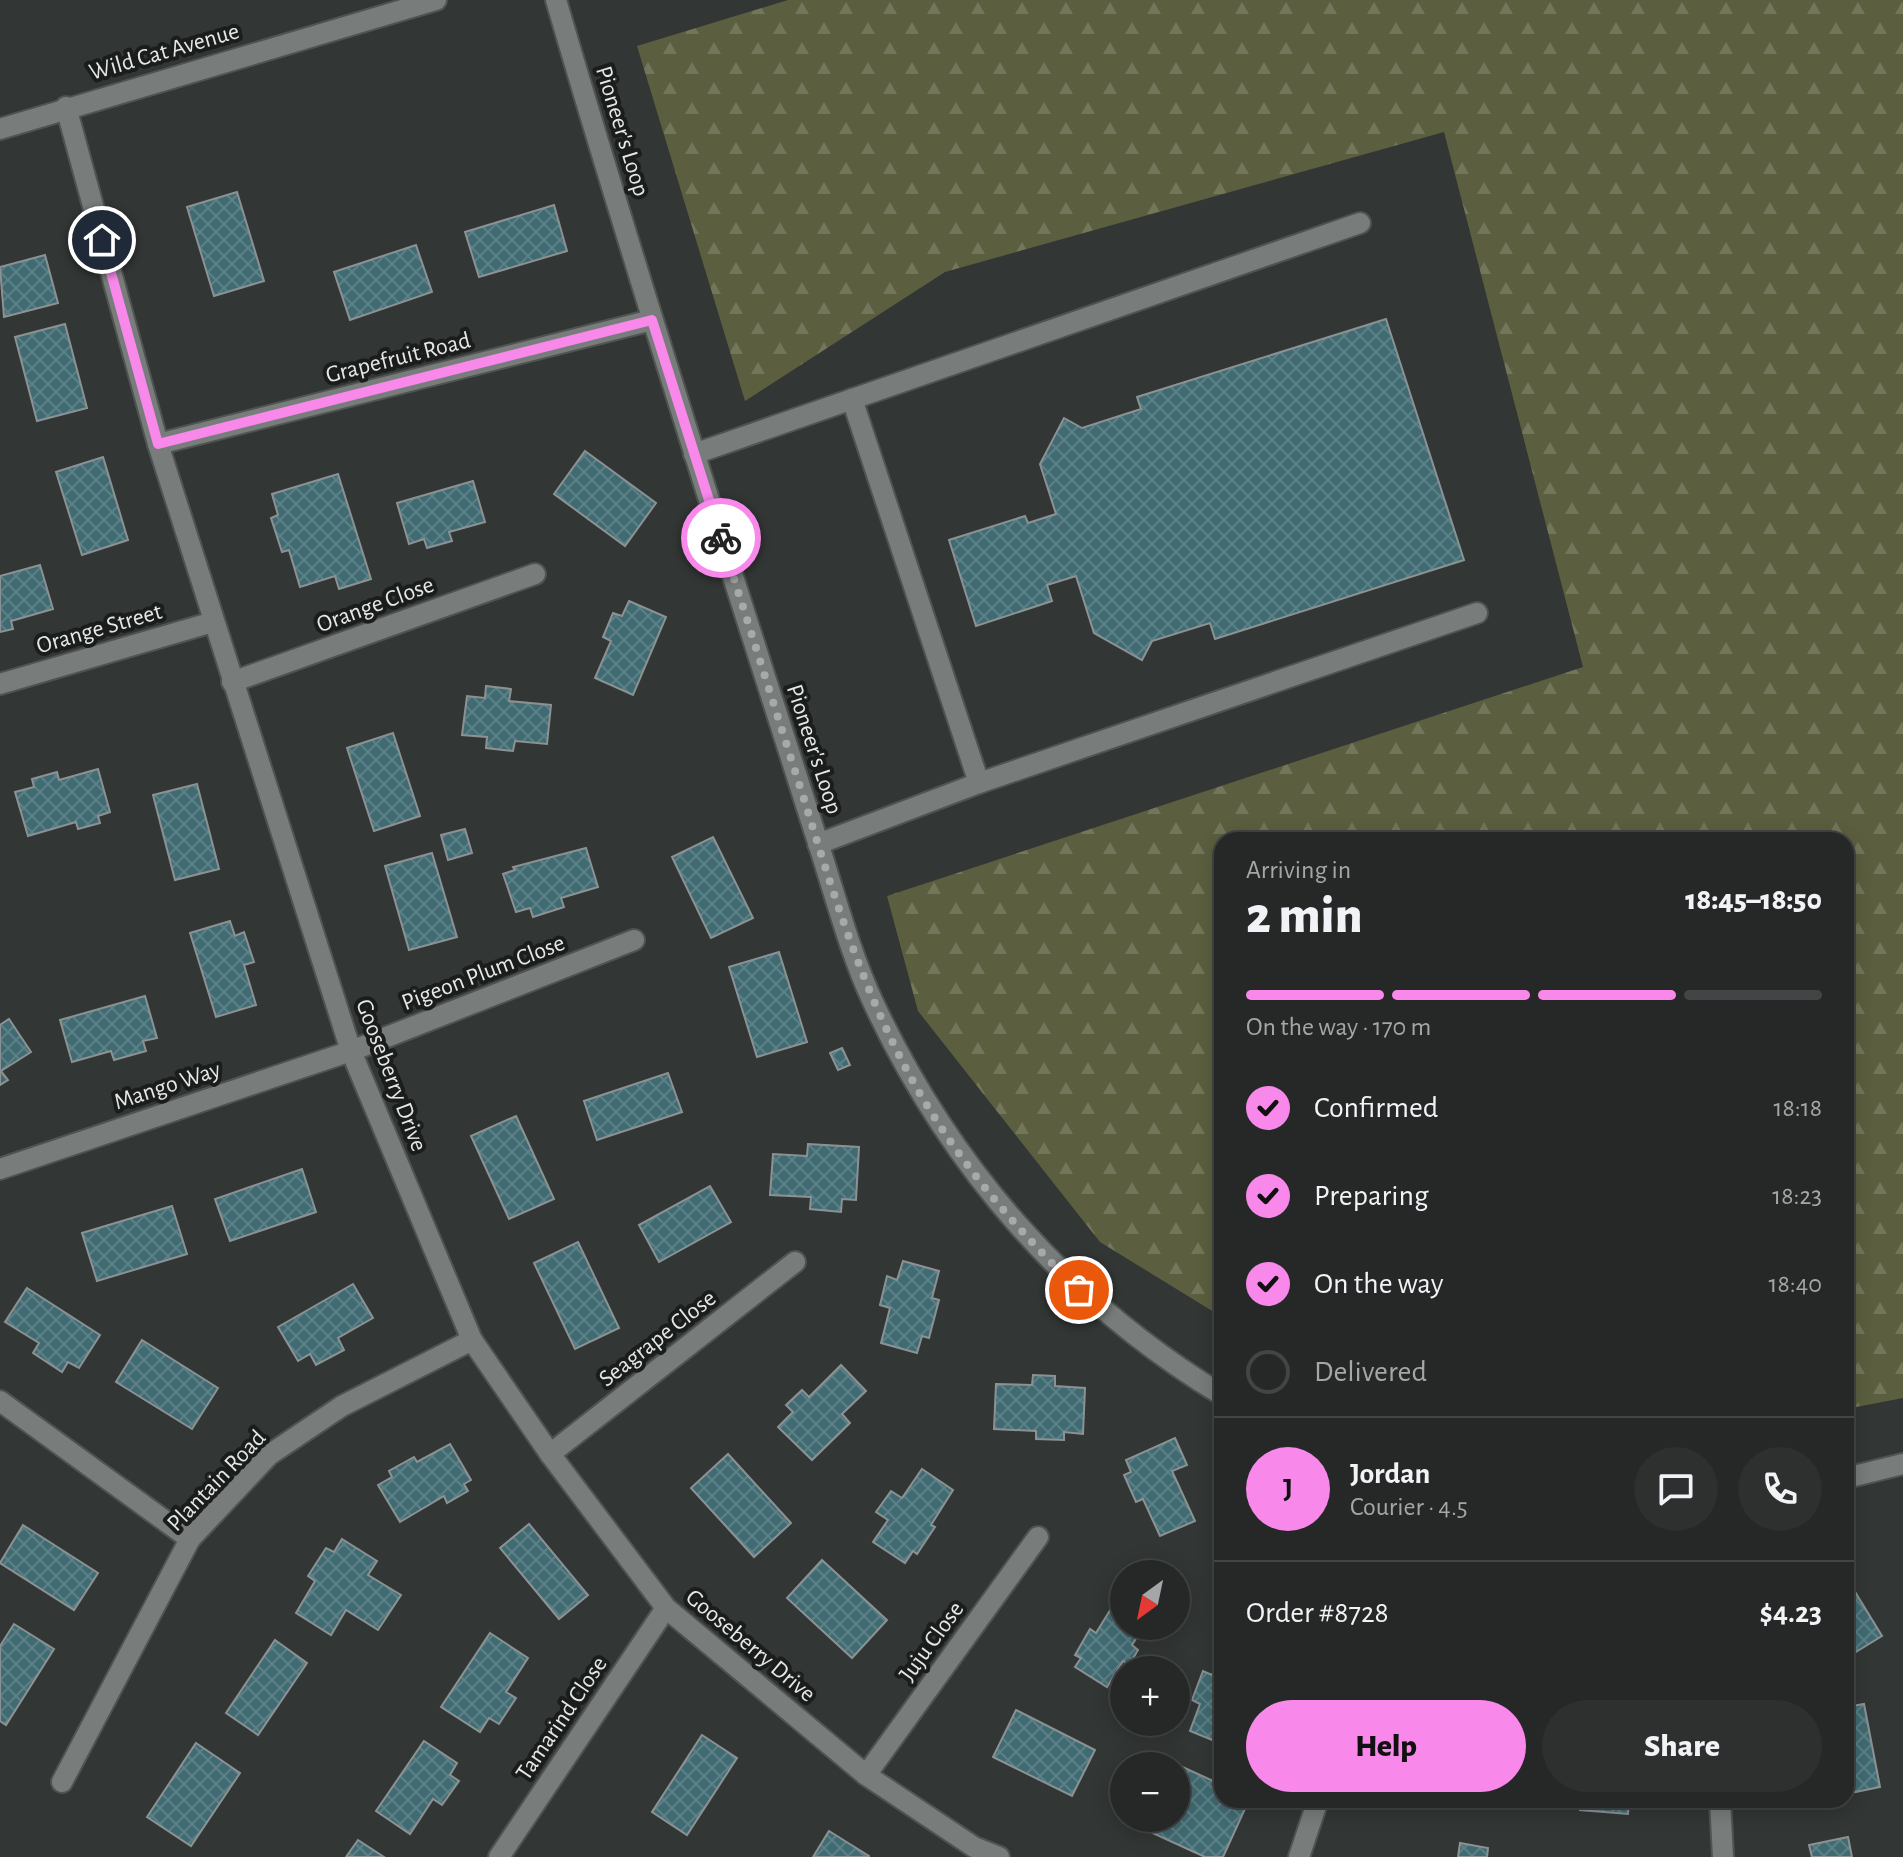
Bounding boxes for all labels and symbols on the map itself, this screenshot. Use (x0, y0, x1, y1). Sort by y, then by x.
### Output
street label: Wild Cat Avenue (87, 19, 242, 85)
street label: Pioneer's Loop (591, 63, 653, 199)
pin (68, 206, 136, 274)
street label: Grapefruit Road (323, 328, 473, 388)
courier (681, 498, 761, 578)
street label: Orange Close (314, 573, 437, 637)
street label: Orange Street (34, 600, 165, 658)
street label: Pioneer's Loop (782, 681, 846, 817)
street label: Pigeon Plum Close (398, 931, 568, 1015)
street label: Gooseberry Drive (351, 996, 431, 1155)
street label: Mango Way (111, 1057, 224, 1114)
pin (1045, 1256, 1113, 1324)
street label: Seagrape Close (595, 1286, 720, 1392)
street label: Plantain Road (163, 1426, 271, 1536)
north arrow (1110, 1560, 1190, 1640)
street label: Gooseberry Drive (681, 1585, 820, 1707)
street label: Juju Close (895, 1597, 969, 1686)
street label: Tamarind Close (512, 1652, 612, 1785)

